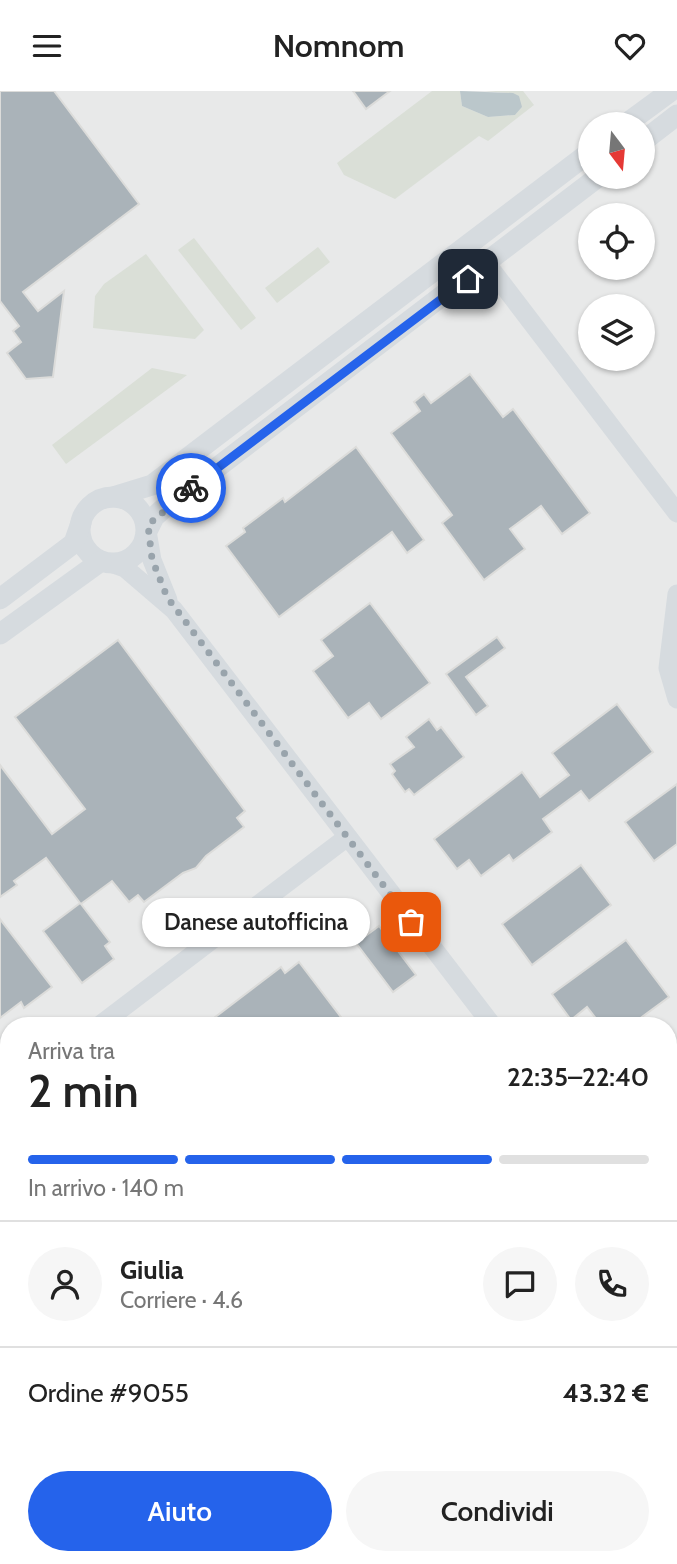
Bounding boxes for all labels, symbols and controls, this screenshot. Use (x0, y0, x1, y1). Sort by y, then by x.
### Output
text: Nomnom (273, 26, 404, 65)
icon: menu (28, 27, 66, 65)
icon: heart (611, 27, 649, 65)
north arrow (578, 112, 654, 189)
map controls (578, 112, 655, 371)
button: locate (578, 203, 655, 280)
pin (438, 249, 498, 309)
icon: home (449, 260, 487, 298)
button: layers (578, 294, 655, 371)
courier (156, 453, 226, 523)
icon: bike (172, 469, 210, 507)
pin (381, 892, 441, 952)
callout: Danese autofficina (142, 897, 369, 947)
icon: bag (392, 903, 430, 941)
text: Danese autofficina (164, 908, 348, 936)
text: Arriva tra (28, 1037, 115, 1065)
text: 22:35–22:40 (507, 1061, 649, 1093)
text: 2 min (28, 1063, 139, 1119)
text: In arrivo · 140 m (28, 1174, 184, 1202)
button: person (28, 1247, 102, 1321)
button: chat (483, 1247, 557, 1321)
button: phone (575, 1247, 649, 1321)
text: Giulia (120, 1254, 184, 1286)
text: Corriere · 4.6 (120, 1286, 243, 1314)
text: Ordine #9055 (28, 1377, 189, 1409)
text: 43.32 € (563, 1377, 649, 1409)
button: Aiuto (28, 1471, 332, 1551)
button: Condividi (346, 1471, 649, 1551)

